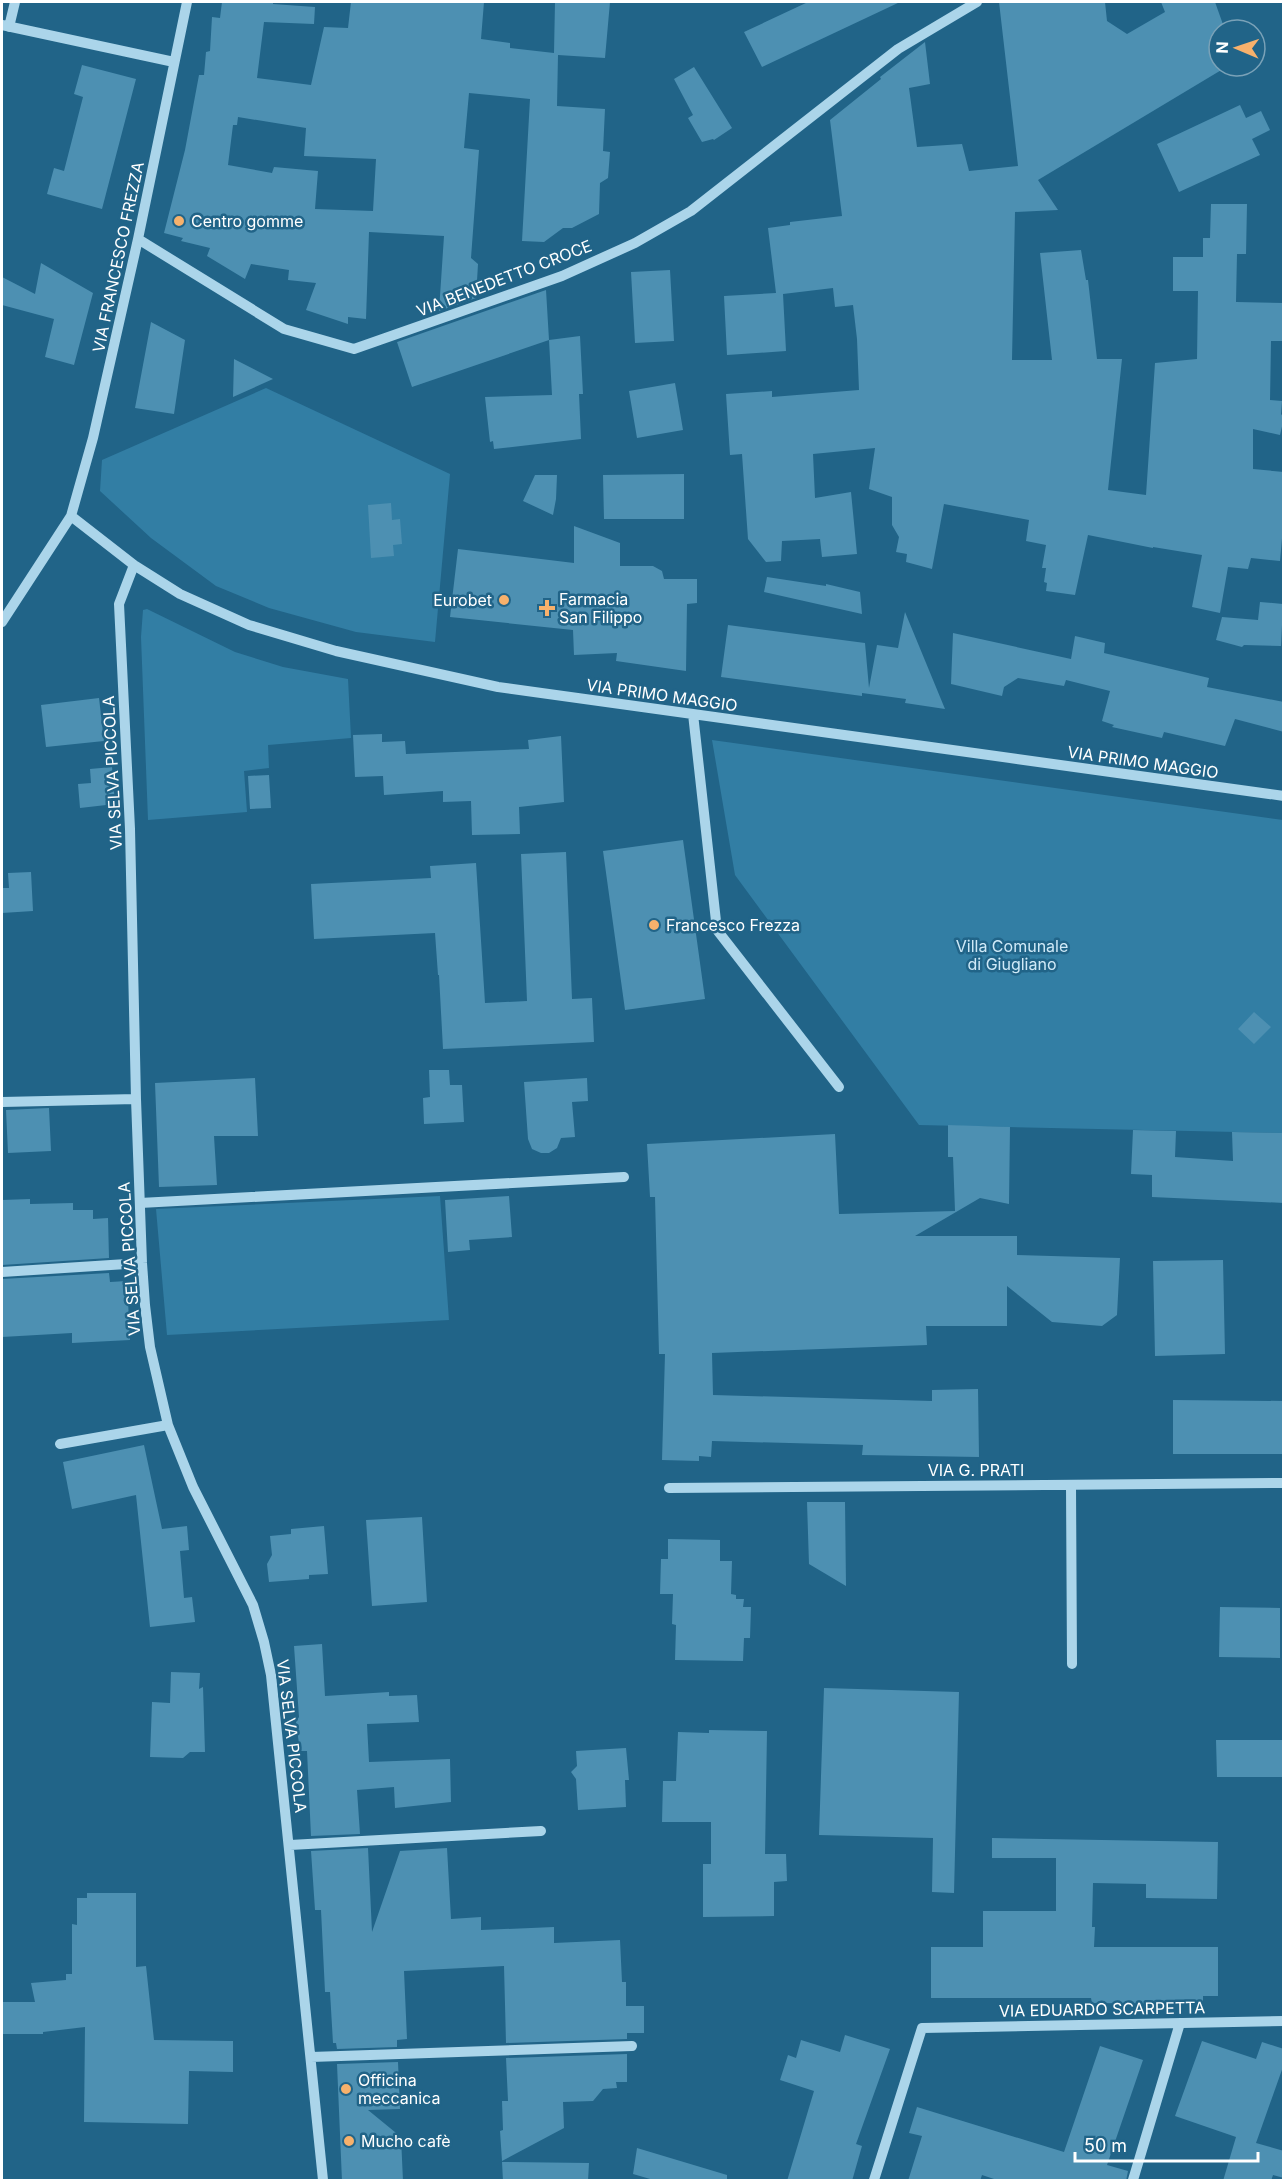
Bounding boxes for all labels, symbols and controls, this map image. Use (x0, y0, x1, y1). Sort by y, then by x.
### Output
north arrow (1207, 18, 1267, 78)
text: N (1212, 41, 1232, 54)
street label: VIA FRANCESCO FREZZA (88, 160, 148, 354)
place label: Centro gomme (191, 211, 303, 231)
marker: Centro gomme (172, 214, 186, 228)
street label: VIA BENEDETTO CROCE (413, 235, 595, 321)
place label: Farmacia San Filippo (559, 589, 642, 627)
place label: Eurobet (433, 590, 492, 610)
marker: Eurobet (497, 593, 511, 607)
marker: Farmacia San Filippo (540, 601, 554, 615)
street label: VIA PRIMO MAGGIO (585, 675, 739, 715)
street label: VIA SELVA PICCOLA (98, 695, 126, 851)
street label: VIA PRIMO MAGGIO (1066, 742, 1220, 782)
place label: Francesco Frezza (666, 915, 800, 935)
marker: Francesco Frezza (647, 918, 661, 932)
park label: Villa Comunale di Giugliano (956, 936, 1068, 974)
street label: VIA SELVA PICCOLA (114, 1181, 144, 1337)
street label: VIA G. PRATI (928, 1460, 1024, 1480)
street label: VIA SELVA PICCOLA (273, 1658, 311, 1814)
street label: VIA EDUARDO SCARPETTA (999, 1997, 1205, 2021)
place label: Officina meccanica (358, 2070, 440, 2108)
marker: Officina meccanica (339, 2082, 353, 2096)
scale bar (1075, 2125, 1258, 2163)
place label: Mucho cafè (361, 2131, 451, 2151)
marker: Mucho cafè (342, 2134, 356, 2148)
text: 50 m (1084, 2135, 1127, 2156)

